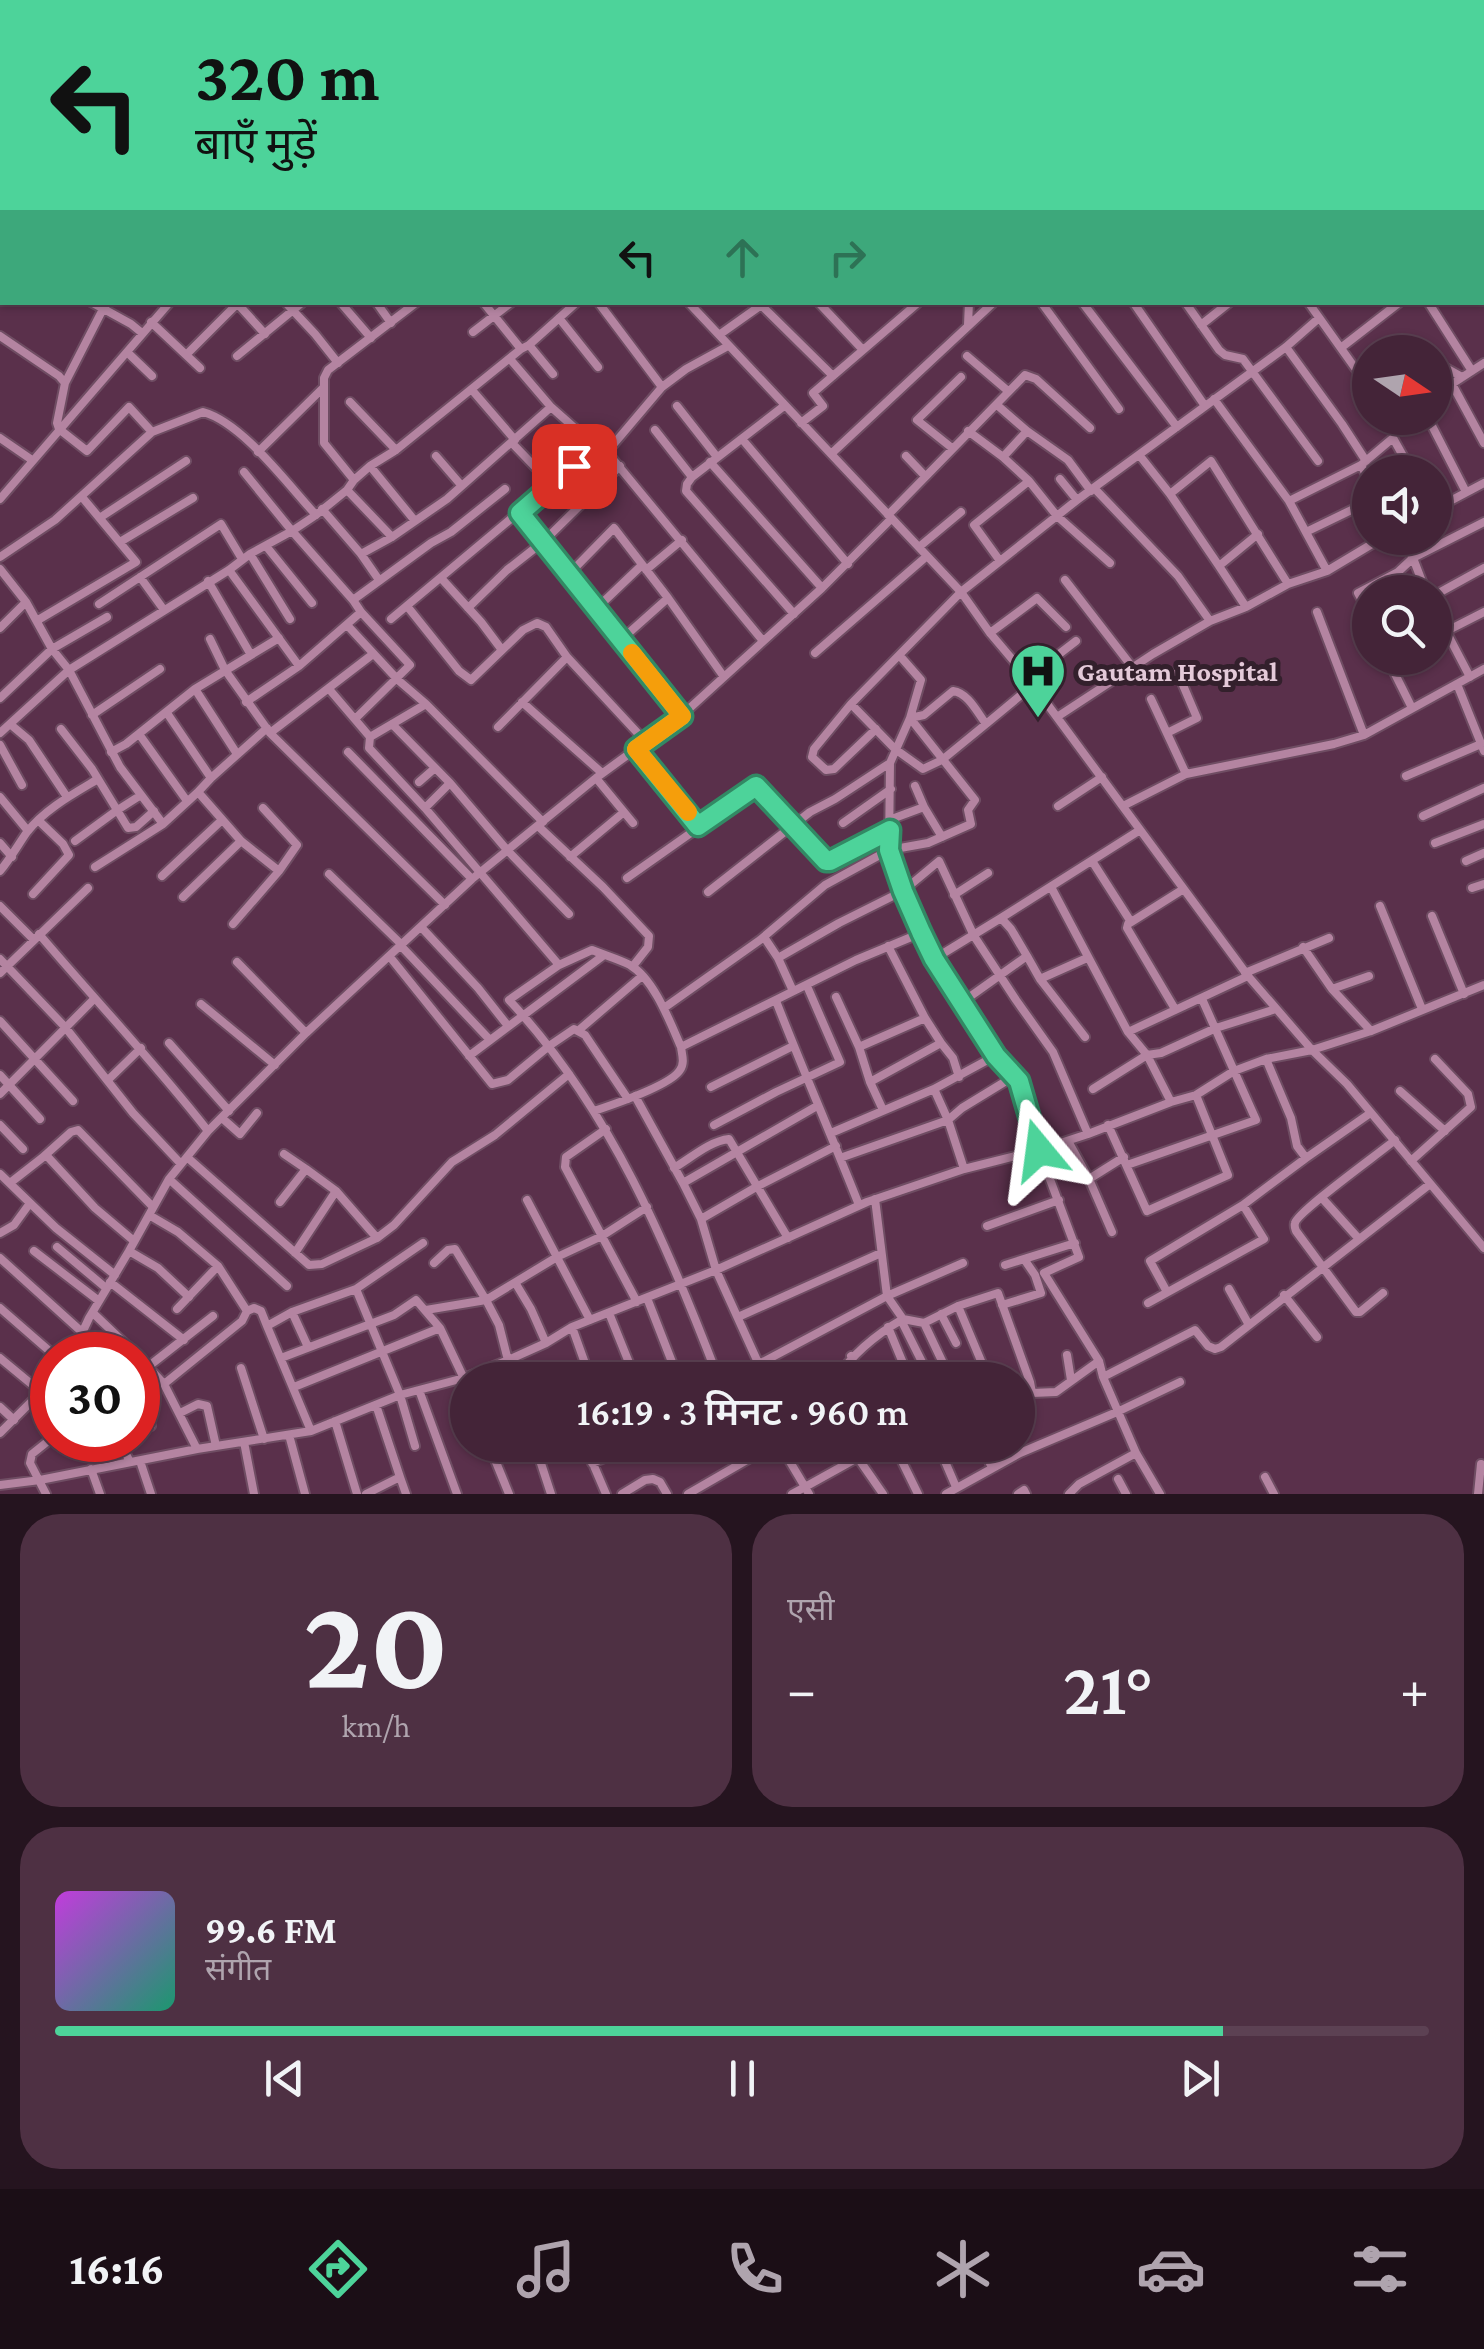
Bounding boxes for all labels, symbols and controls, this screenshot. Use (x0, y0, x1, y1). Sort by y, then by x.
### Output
text: 320 m (195, 37, 379, 115)
icon: left (30, 40, 160, 170)
text: बाएँ मुड़ें (195, 119, 317, 169)
icon: left (610, 230, 665, 285)
icon: ahead (715, 230, 770, 285)
icon: right (820, 230, 875, 285)
north arrow (1352, 335, 1452, 435)
map controls (1352, 335, 1452, 675)
pin (532, 424, 617, 509)
icon: arrive (547, 439, 602, 494)
button: sound (1352, 455, 1452, 555)
button: search (1352, 575, 1452, 675)
hospital icon: Gautam Hospital (1008, 641, 1068, 720)
place label: Gautam Hospital (1077, 656, 1278, 687)
position arrow (987, 1098, 1091, 1202)
speed limit sign: 30 (30, 1332, 160, 1462)
text: 16:19 · 3 मिनट · 960 m (577, 1391, 908, 1433)
text: 20 (303, 1570, 449, 1715)
text: एसी (787, 1591, 835, 1627)
text: 21° (1063, 1647, 1153, 1730)
text: − (787, 1659, 816, 1720)
text: + (1400, 1659, 1429, 1720)
text: km/h (342, 1708, 411, 1744)
text: 99.6 FM (205, 1909, 337, 1951)
text: संगीत (205, 1951, 271, 1987)
icon: previous (257, 2051, 312, 2106)
icon: pause (715, 2051, 770, 2106)
icon: next (1173, 2051, 1228, 2106)
icon: directions (303, 2234, 373, 2304)
icon: music (511, 2234, 581, 2304)
icon: phone (720, 2234, 790, 2304)
icon: climate (928, 2234, 998, 2304)
icon: car (1136, 2234, 1206, 2304)
icon: filters (1345, 2234, 1415, 2304)
text: 16:16 (69, 2244, 165, 2294)

